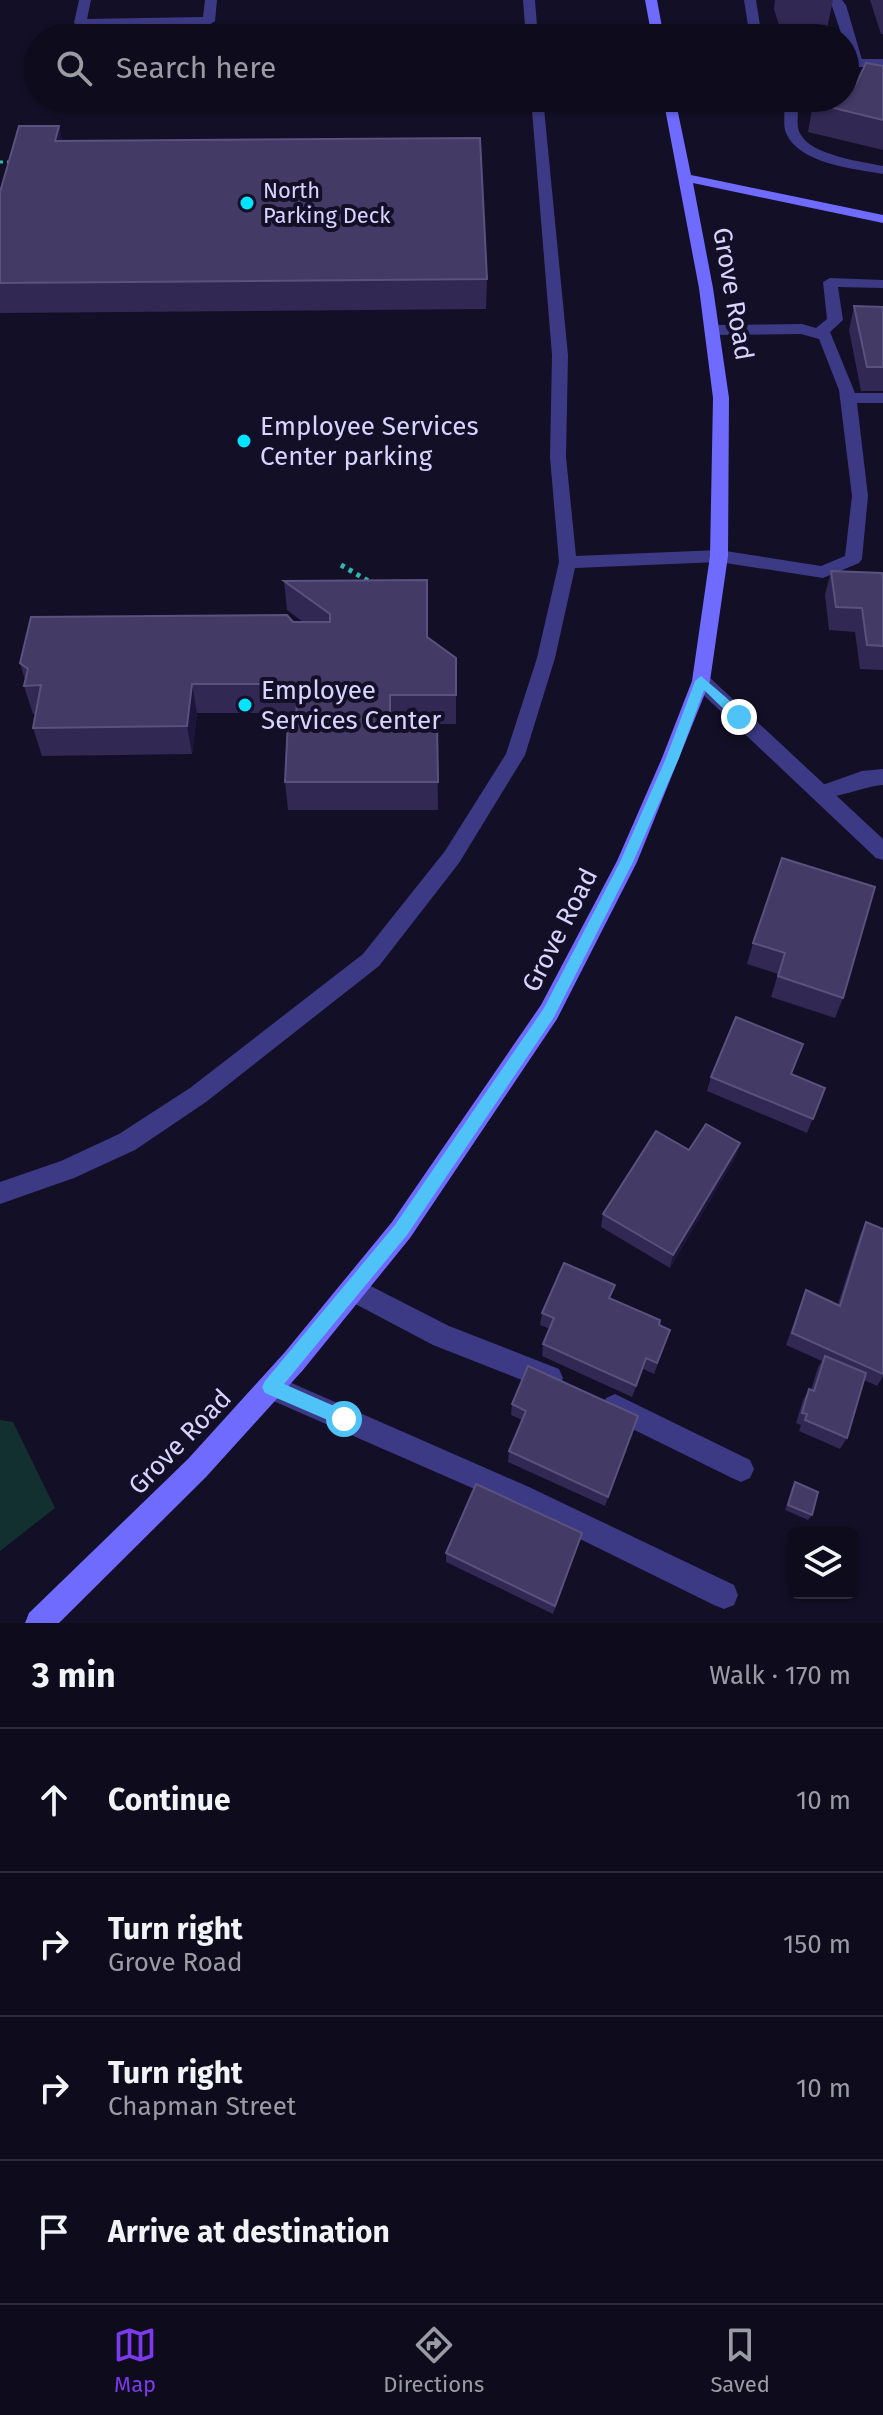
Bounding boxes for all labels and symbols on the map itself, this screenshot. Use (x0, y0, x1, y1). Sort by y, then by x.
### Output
place label: North Parking Deck (263, 177, 391, 229)
marker: North Parking Deck (238, 194, 256, 212)
street label: Grove Road (706, 225, 760, 363)
place label: Employee Services Center parking (260, 411, 479, 472)
marker: Employee Services Center parking (235, 432, 253, 450)
place label: Employee Services Center (261, 675, 441, 736)
marker: Employee Services Center (236, 696, 254, 714)
route end (721, 699, 757, 735)
street label: Grove Road (516, 863, 604, 997)
street label: Grove Road (122, 1383, 238, 1501)
route start (326, 1401, 362, 1437)

